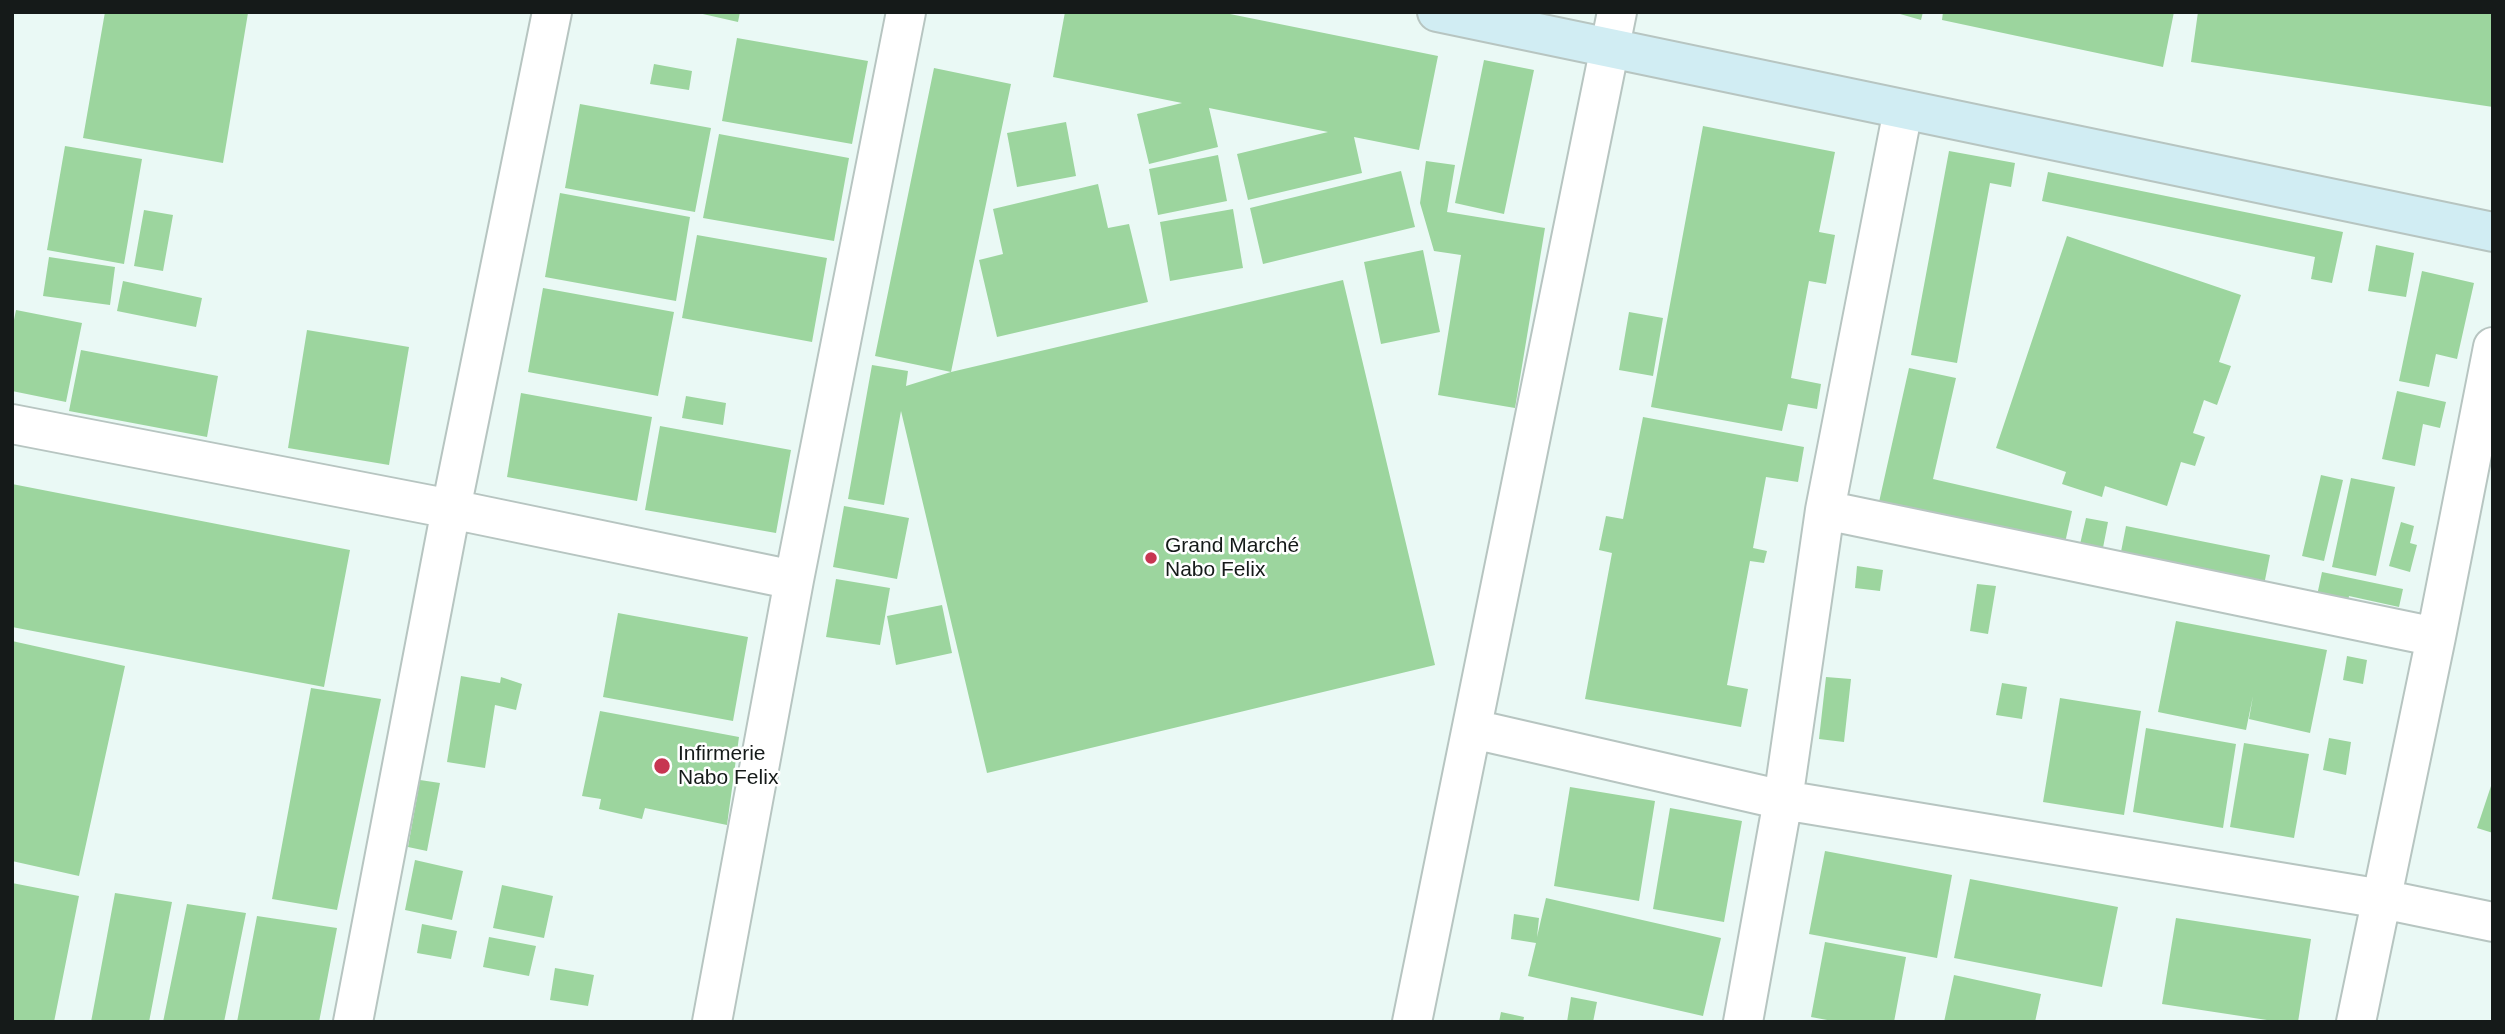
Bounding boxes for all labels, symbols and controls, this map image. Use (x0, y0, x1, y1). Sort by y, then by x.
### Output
place label: Grand Marché Nabo Felix (1165, 533, 1299, 583)
marker: Grand Marché Nabo Felix (1143, 550, 1159, 566)
place label: Infirmerie Nabo Felix (678, 741, 778, 791)
marker: Infirmerie Nabo Felix (652, 756, 672, 776)

